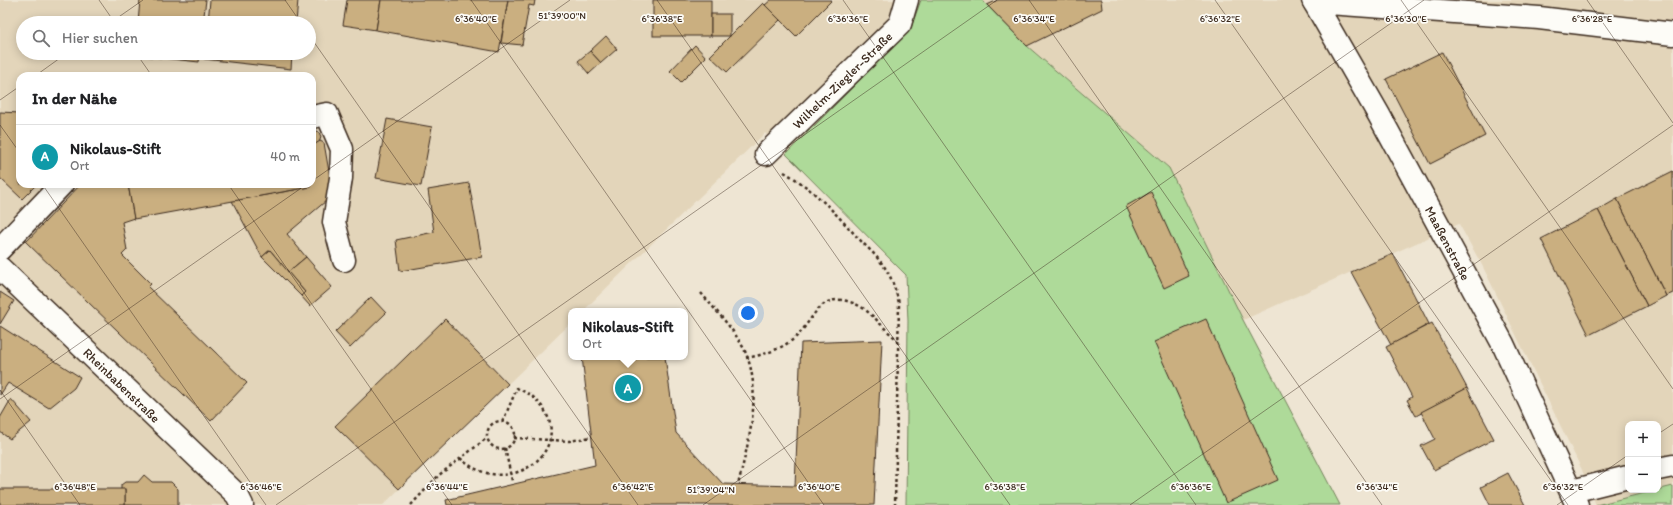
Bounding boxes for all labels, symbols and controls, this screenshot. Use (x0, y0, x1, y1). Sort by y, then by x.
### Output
text: 51°39'00"N (538, 9, 586, 22)
text: 6°36'40"E (455, 12, 498, 25)
text: 6°36'38"E (642, 12, 683, 25)
text: 6°36'36"E (828, 12, 869, 25)
text: 6°36'34"E (1013, 12, 1055, 25)
text: 6°36'32"E (1200, 12, 1241, 25)
text: 6°36'30"E (1385, 12, 1427, 25)
text: 6°36'28"E (1572, 12, 1613, 25)
search box (16, 16, 316, 60)
icon: search (30, 27, 52, 49)
text: Hier suchen (62, 29, 138, 47)
street label: Wilhelm-Ziegler-Straße (789, 29, 895, 132)
text: In der Nähe (32, 88, 117, 108)
text: Nikolaus-Stift (70, 140, 161, 158)
text: A (41, 149, 49, 164)
text: 40 m (270, 149, 300, 164)
text: Ort (70, 158, 89, 173)
street label: Maaßenstraße (1422, 204, 1473, 283)
your location (738, 303, 758, 323)
popup (568, 308, 688, 360)
text: Nikolaus-Stift (582, 318, 674, 336)
text: Ort (582, 336, 602, 351)
street label: Rheinbabenstraße (80, 345, 163, 426)
pin: A (615, 373, 641, 403)
map controls (1625, 421, 1661, 493)
button: + (1625, 421, 1661, 457)
button: − (1625, 457, 1661, 493)
text: 6°36'48"E (54, 480, 96, 493)
text: 6°36'46"E (240, 480, 282, 493)
text: 6°36'44"E (426, 480, 468, 493)
text: 6°36'42"E (612, 480, 654, 493)
text: 6°36'40"E (798, 480, 841, 493)
text: 6°36'38"E (985, 480, 1026, 493)
text: 6°36'36"E (1171, 480, 1212, 493)
text: 6°36'34"E (1356, 480, 1398, 493)
text: 6°36'32"E (1543, 480, 1584, 493)
text: 51°39'04"N (687, 483, 735, 496)

